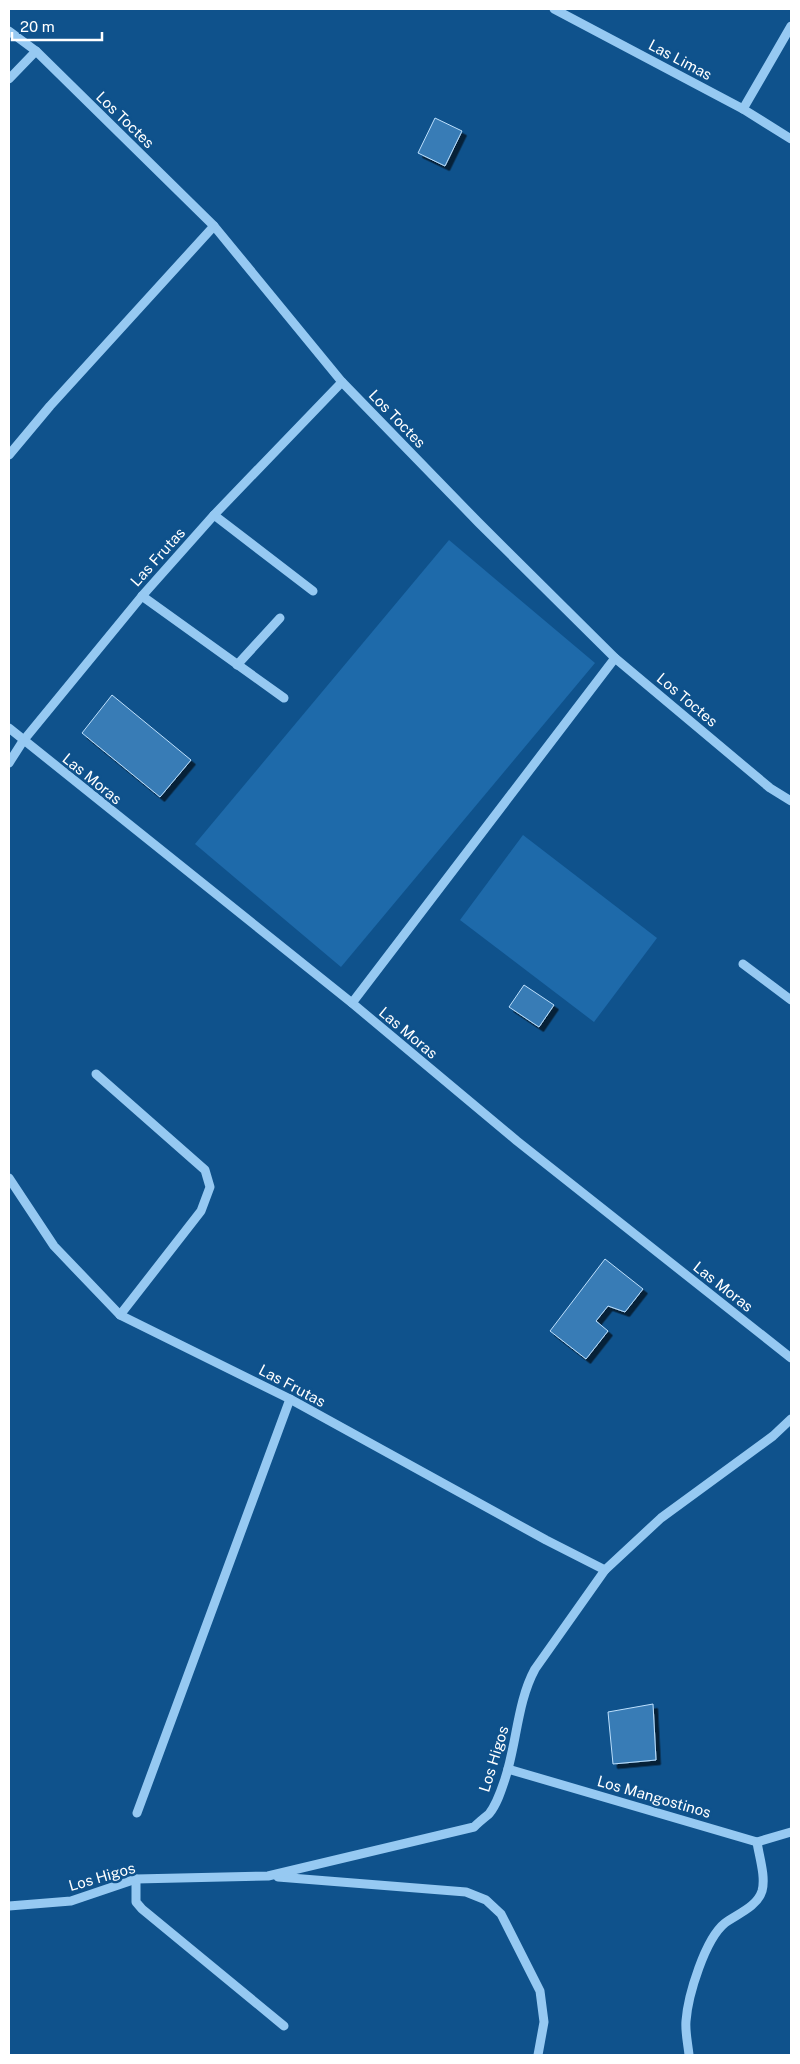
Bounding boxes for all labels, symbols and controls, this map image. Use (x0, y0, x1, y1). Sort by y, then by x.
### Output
scale bar (12, 10, 102, 42)
text: 20 m (20, 18, 55, 35)
street label: Las Limas (646, 36, 715, 83)
street label: Los Toctes (93, 88, 158, 151)
street label: Los Toctes (366, 386, 429, 451)
street label: Las Frutas (127, 524, 188, 589)
street label: Los Toctes (654, 669, 721, 730)
street label: Las Moras (59, 750, 125, 808)
street label: Las Moras (376, 1003, 441, 1062)
street label: Las Moras (690, 1258, 756, 1315)
street label: Las Frutas (256, 1361, 328, 1410)
street label: Los Higos (475, 1724, 512, 1794)
street label: Los Mangostinos (595, 1772, 713, 1821)
street label: Los Higos (67, 1859, 137, 1894)

